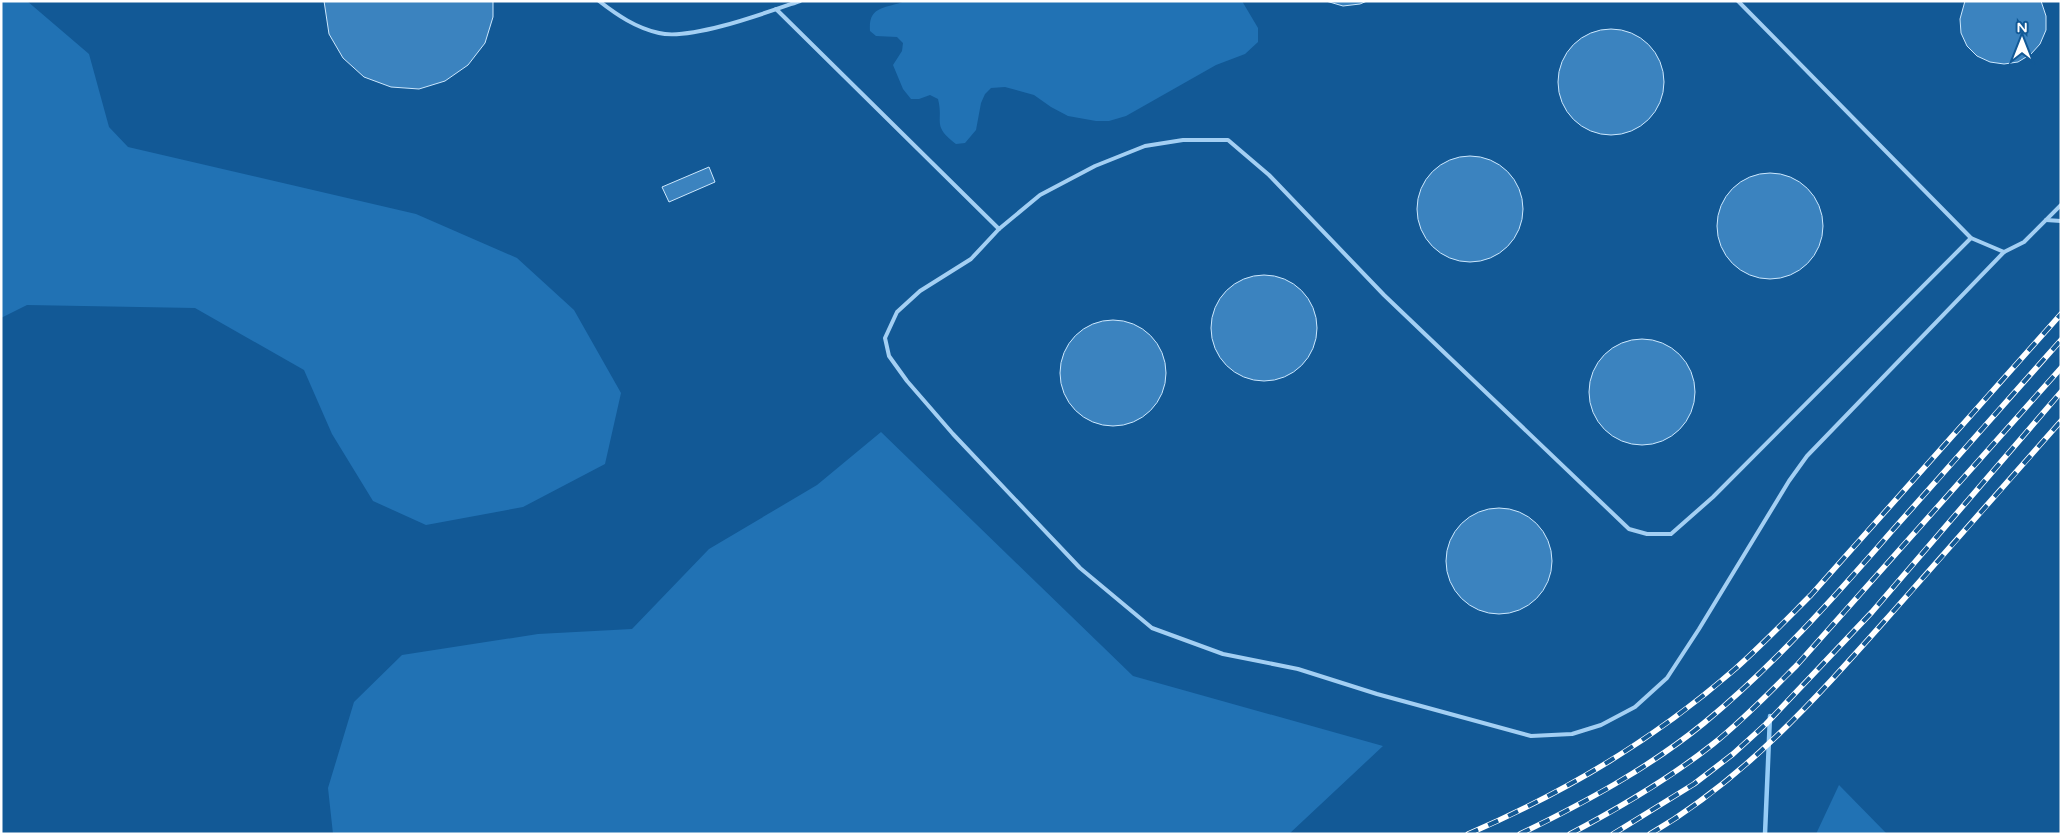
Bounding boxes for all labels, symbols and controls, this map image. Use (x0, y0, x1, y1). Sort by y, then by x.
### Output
north arrow (1997, 15, 2047, 65)
text: N (2016, 19, 2028, 36)

